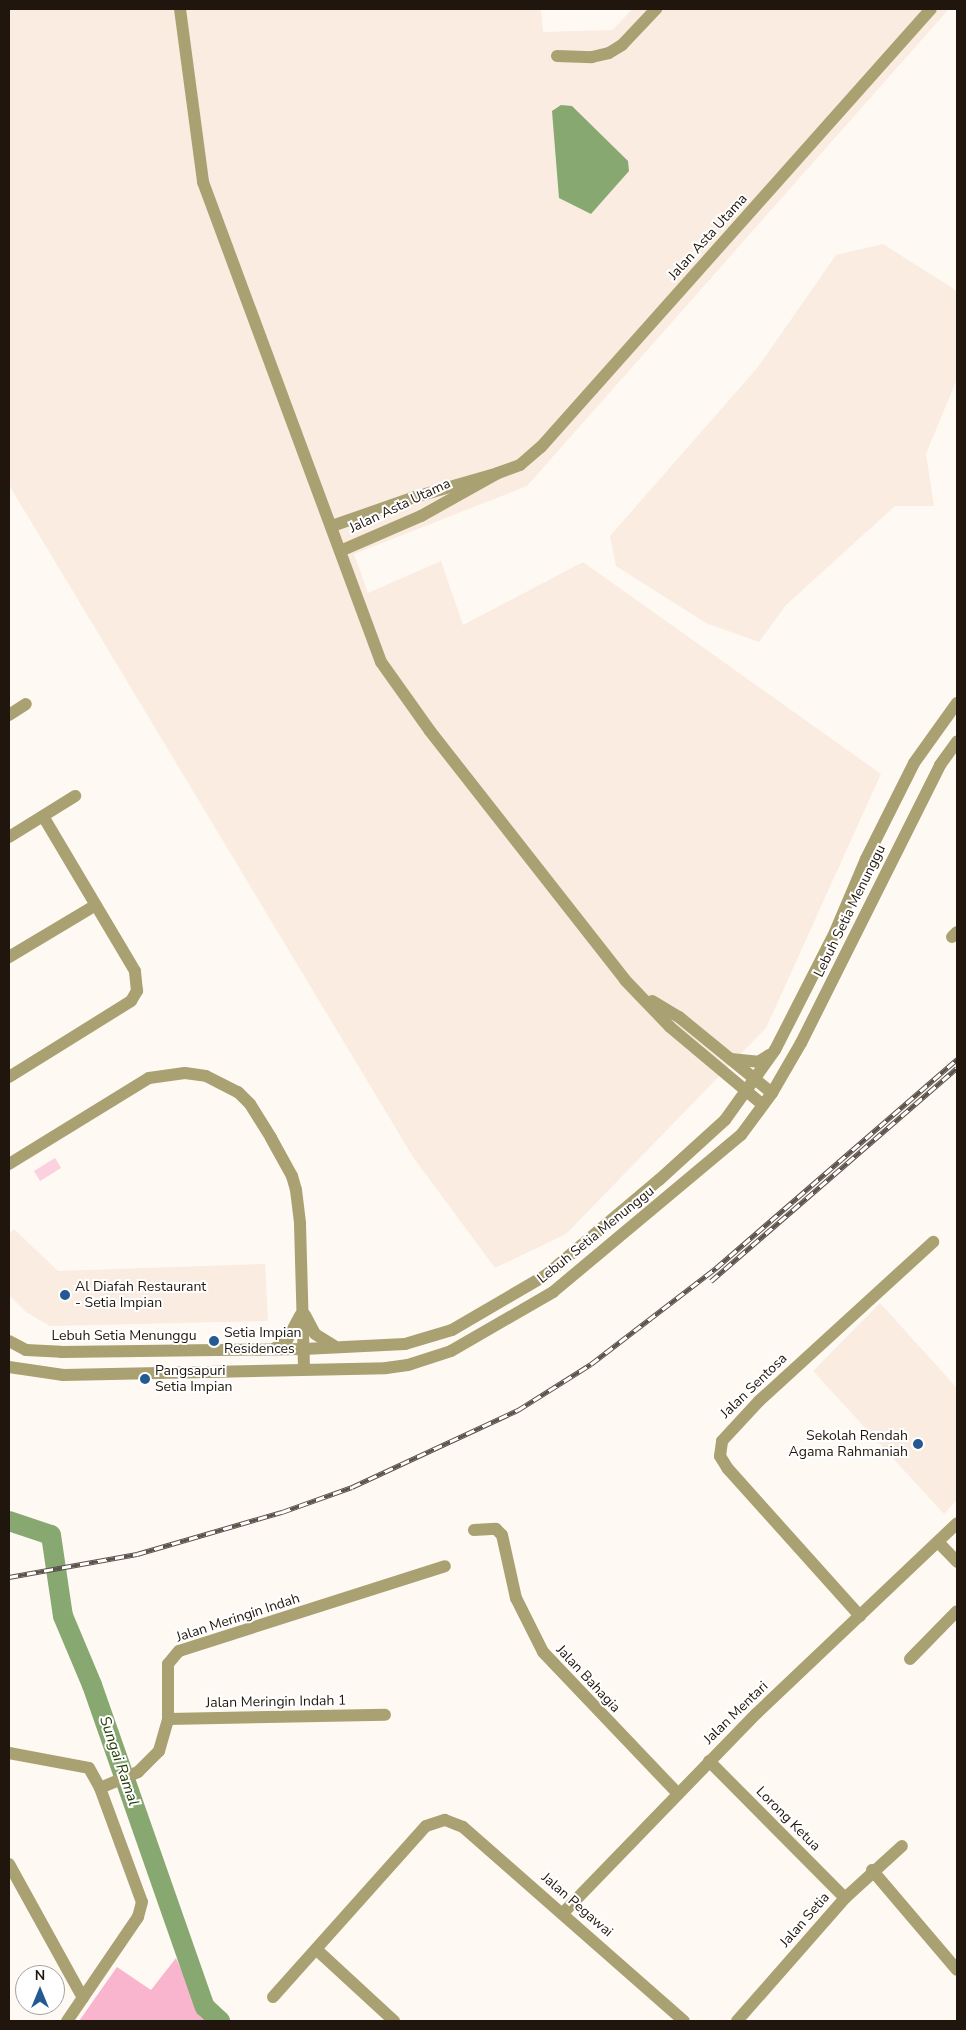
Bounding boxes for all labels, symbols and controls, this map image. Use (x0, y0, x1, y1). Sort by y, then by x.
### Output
street label: Jalan Asta Utama (665, 191, 751, 283)
street label: Jalan Asta Utama (347, 475, 453, 537)
street label: Lebuh Setia Menunggu (811, 842, 889, 980)
street label: Lebuh Setia Menunggu (534, 1183, 658, 1287)
place label: Al Diafah Restaurant - Setia Impian (75, 1279, 206, 1311)
marker: Al Diafah Restaurant - Setia Impian (59, 1289, 71, 1301)
place label: Setia Impian Residences (224, 1325, 302, 1358)
street label: Lebuh Setia Menunggu (51, 1328, 197, 1344)
marker: Setia Impian Residences (208, 1335, 220, 1347)
street label: Jalan Sentosa (717, 1350, 791, 1422)
place label: Pangsapuri Setia Impian (155, 1363, 233, 1395)
marker: Pangsapuri Setia Impian (139, 1373, 151, 1385)
place label: Sekolah Rendah Agama Rahmaniah (789, 1428, 908, 1460)
marker: Sekolah Rendah Agama Rahmaniah (912, 1438, 924, 1450)
street label: Jalan Meringin Indah (174, 1590, 302, 1646)
street label: Jalan Bahagia (552, 1642, 624, 1716)
street label: Jalan Mentari (700, 1678, 772, 1748)
street label: Jalan Meringin Indah 1 (205, 1692, 347, 1712)
water label: Sungai Ramal (95, 1714, 143, 1808)
street label: Lorong Ketua (752, 1783, 824, 1855)
street label: Jalan Pegawai (538, 1869, 616, 1941)
street label: Jalan Setia (777, 1889, 833, 1951)
north arrow (15, 1965, 65, 2015)
text: N (35, 1966, 45, 1985)

